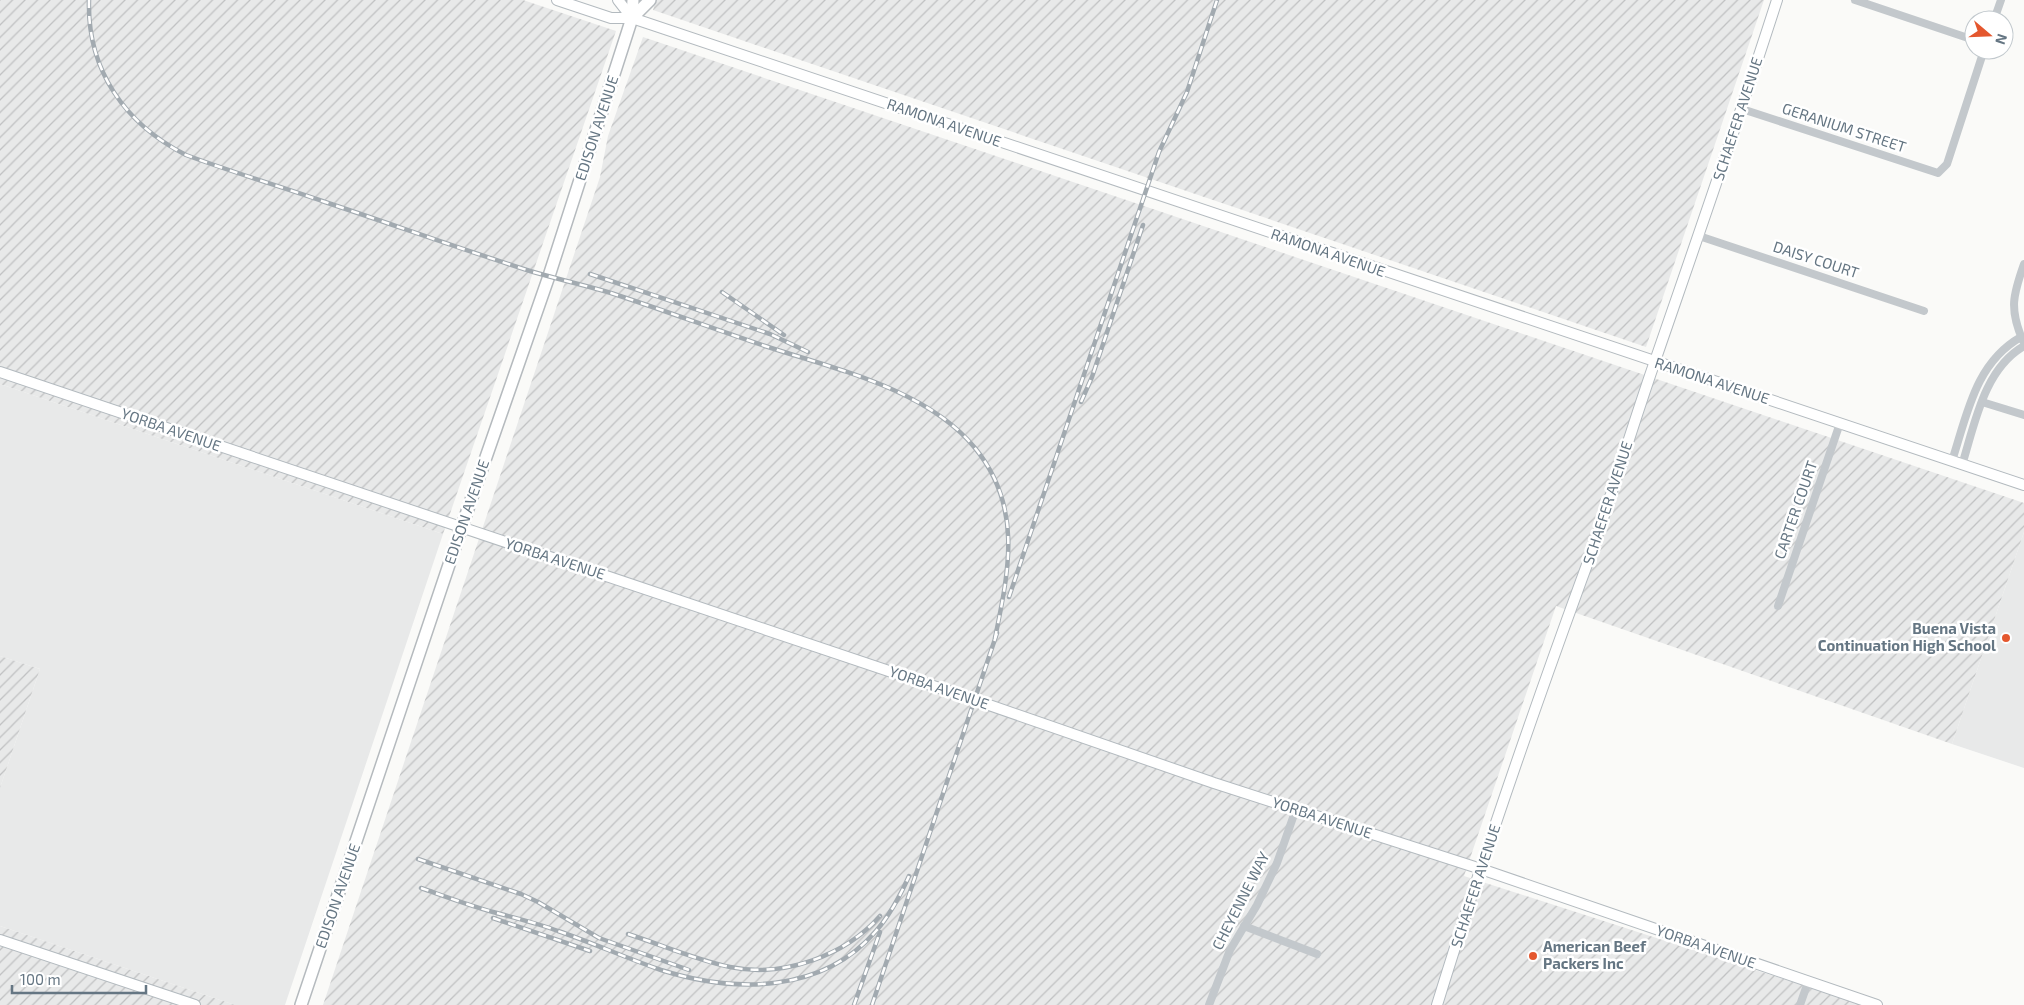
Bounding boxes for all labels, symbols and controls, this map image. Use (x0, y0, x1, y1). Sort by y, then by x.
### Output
north arrow (1964, 10, 2014, 60)
text: N (1992, 32, 2011, 47)
street label: SCHAEFER AVENUE (1709, 55, 1766, 183)
street label: EDISON AVENUE (571, 73, 622, 183)
street label: RAMONA AVENUE (885, 94, 1004, 150)
street label: GERANIUM STREET (1780, 99, 1909, 156)
street label: RAMONA AVENUE (1269, 224, 1388, 280)
street label: DAISY COURT (1771, 237, 1862, 281)
street label: RAMONA AVENUE (1653, 353, 1772, 407)
street label: YORBA AVENUE (119, 404, 224, 455)
street label: SCHAEFER AVENUE (1579, 439, 1636, 567)
street label: EDISON AVENUE (440, 457, 492, 566)
street label: CARTER COURT (1770, 458, 1820, 561)
street label: YORBA AVENUE (503, 533, 608, 583)
place label: Buena Vista Continuation High School (1818, 619, 1996, 654)
marker: Buena Vista Continuation High School (2000, 632, 2012, 644)
street label: YORBA AVENUE (887, 662, 992, 713)
street label: YORBA AVENUE (1270, 792, 1375, 842)
street label: SCHAEFER AVENUE (1447, 822, 1504, 950)
street label: EDISON AVENUE (311, 841, 363, 950)
street label: CHEYENNE WAY (1208, 848, 1273, 953)
street label: YORBA AVENUE (1654, 921, 1759, 972)
place label: American Beef Packers Inc (1543, 937, 1647, 972)
marker: American Beef Packers Inc (1527, 950, 1539, 962)
scale bar (12, 962, 146, 994)
text: 100 m (20, 970, 61, 988)

